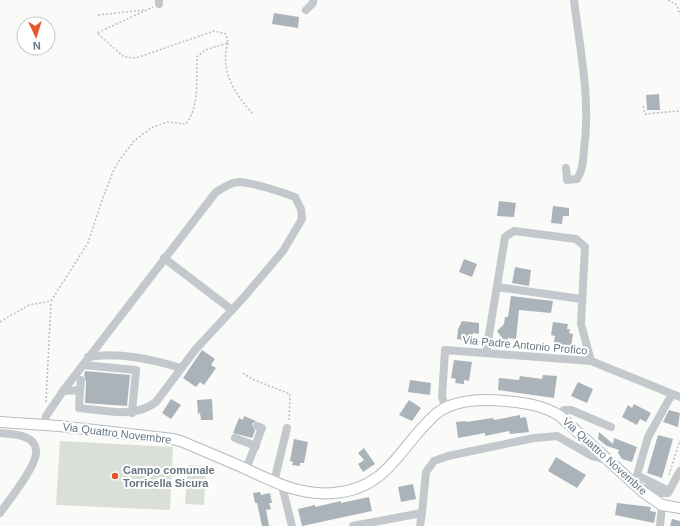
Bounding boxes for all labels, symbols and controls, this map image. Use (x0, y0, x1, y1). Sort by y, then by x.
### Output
north arrow (16, 16, 56, 56)
text: N (32, 40, 41, 52)
street label: Via Padre Antonio Profico (462, 334, 588, 356)
street label: Via Quattro Novembre (560, 415, 650, 497)
street label: Via Quattro Novembre (62, 420, 172, 446)
place label: Campo comunale Torricella Sicura (123, 464, 215, 489)
marker: Campo comunale Torricella Sicura (110, 471, 120, 481)

